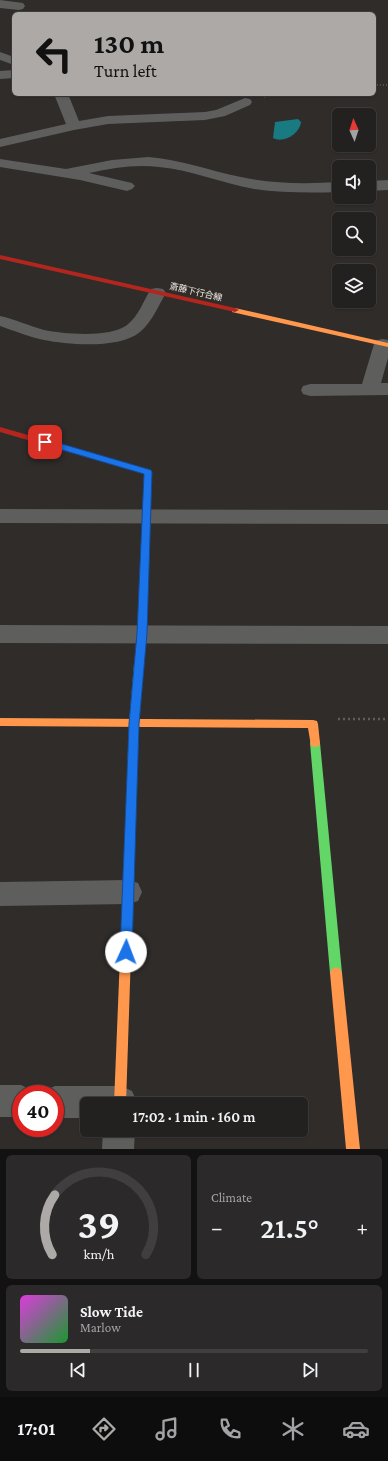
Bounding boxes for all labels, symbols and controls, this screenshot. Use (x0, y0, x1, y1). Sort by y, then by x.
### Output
icon: left (28, 28, 80, 80)
text: 130 m (94, 28, 164, 59)
text: Turn left (94, 61, 157, 81)
north arrow (332, 108, 376, 152)
map controls (332, 108, 376, 308)
button: sound (332, 160, 376, 204)
button: search (332, 212, 376, 256)
button: layers (332, 264, 376, 308)
street label: 斎藤下行合線 (169, 281, 224, 303)
pin (28, 425, 62, 459)
icon: arrive (34, 431, 56, 453)
position arrow (105, 931, 147, 973)
speed limit sign: 40 (12, 1085, 64, 1137)
text: 17:02 · 1 min · 160 m (133, 1109, 255, 1125)
text: Climate (211, 1190, 252, 1205)
text: 39 (77, 1201, 120, 1247)
text: 21.5° (260, 1211, 319, 1244)
text: − (211, 1215, 223, 1240)
text: + (356, 1215, 368, 1240)
text: km/h (83, 1246, 114, 1262)
text: Slow Tide (80, 1304, 143, 1320)
text: Marlow (80, 1320, 121, 1335)
icon: previous (67, 1359, 89, 1381)
icon: pause (183, 1359, 205, 1381)
icon: next (299, 1359, 321, 1381)
icon: directions (90, 1415, 118, 1443)
icon: music (153, 1415, 181, 1443)
icon: phone (216, 1415, 244, 1443)
icon: climate (279, 1415, 307, 1443)
icon: car (342, 1415, 370, 1443)
text: 17:01 (18, 1419, 55, 1439)

